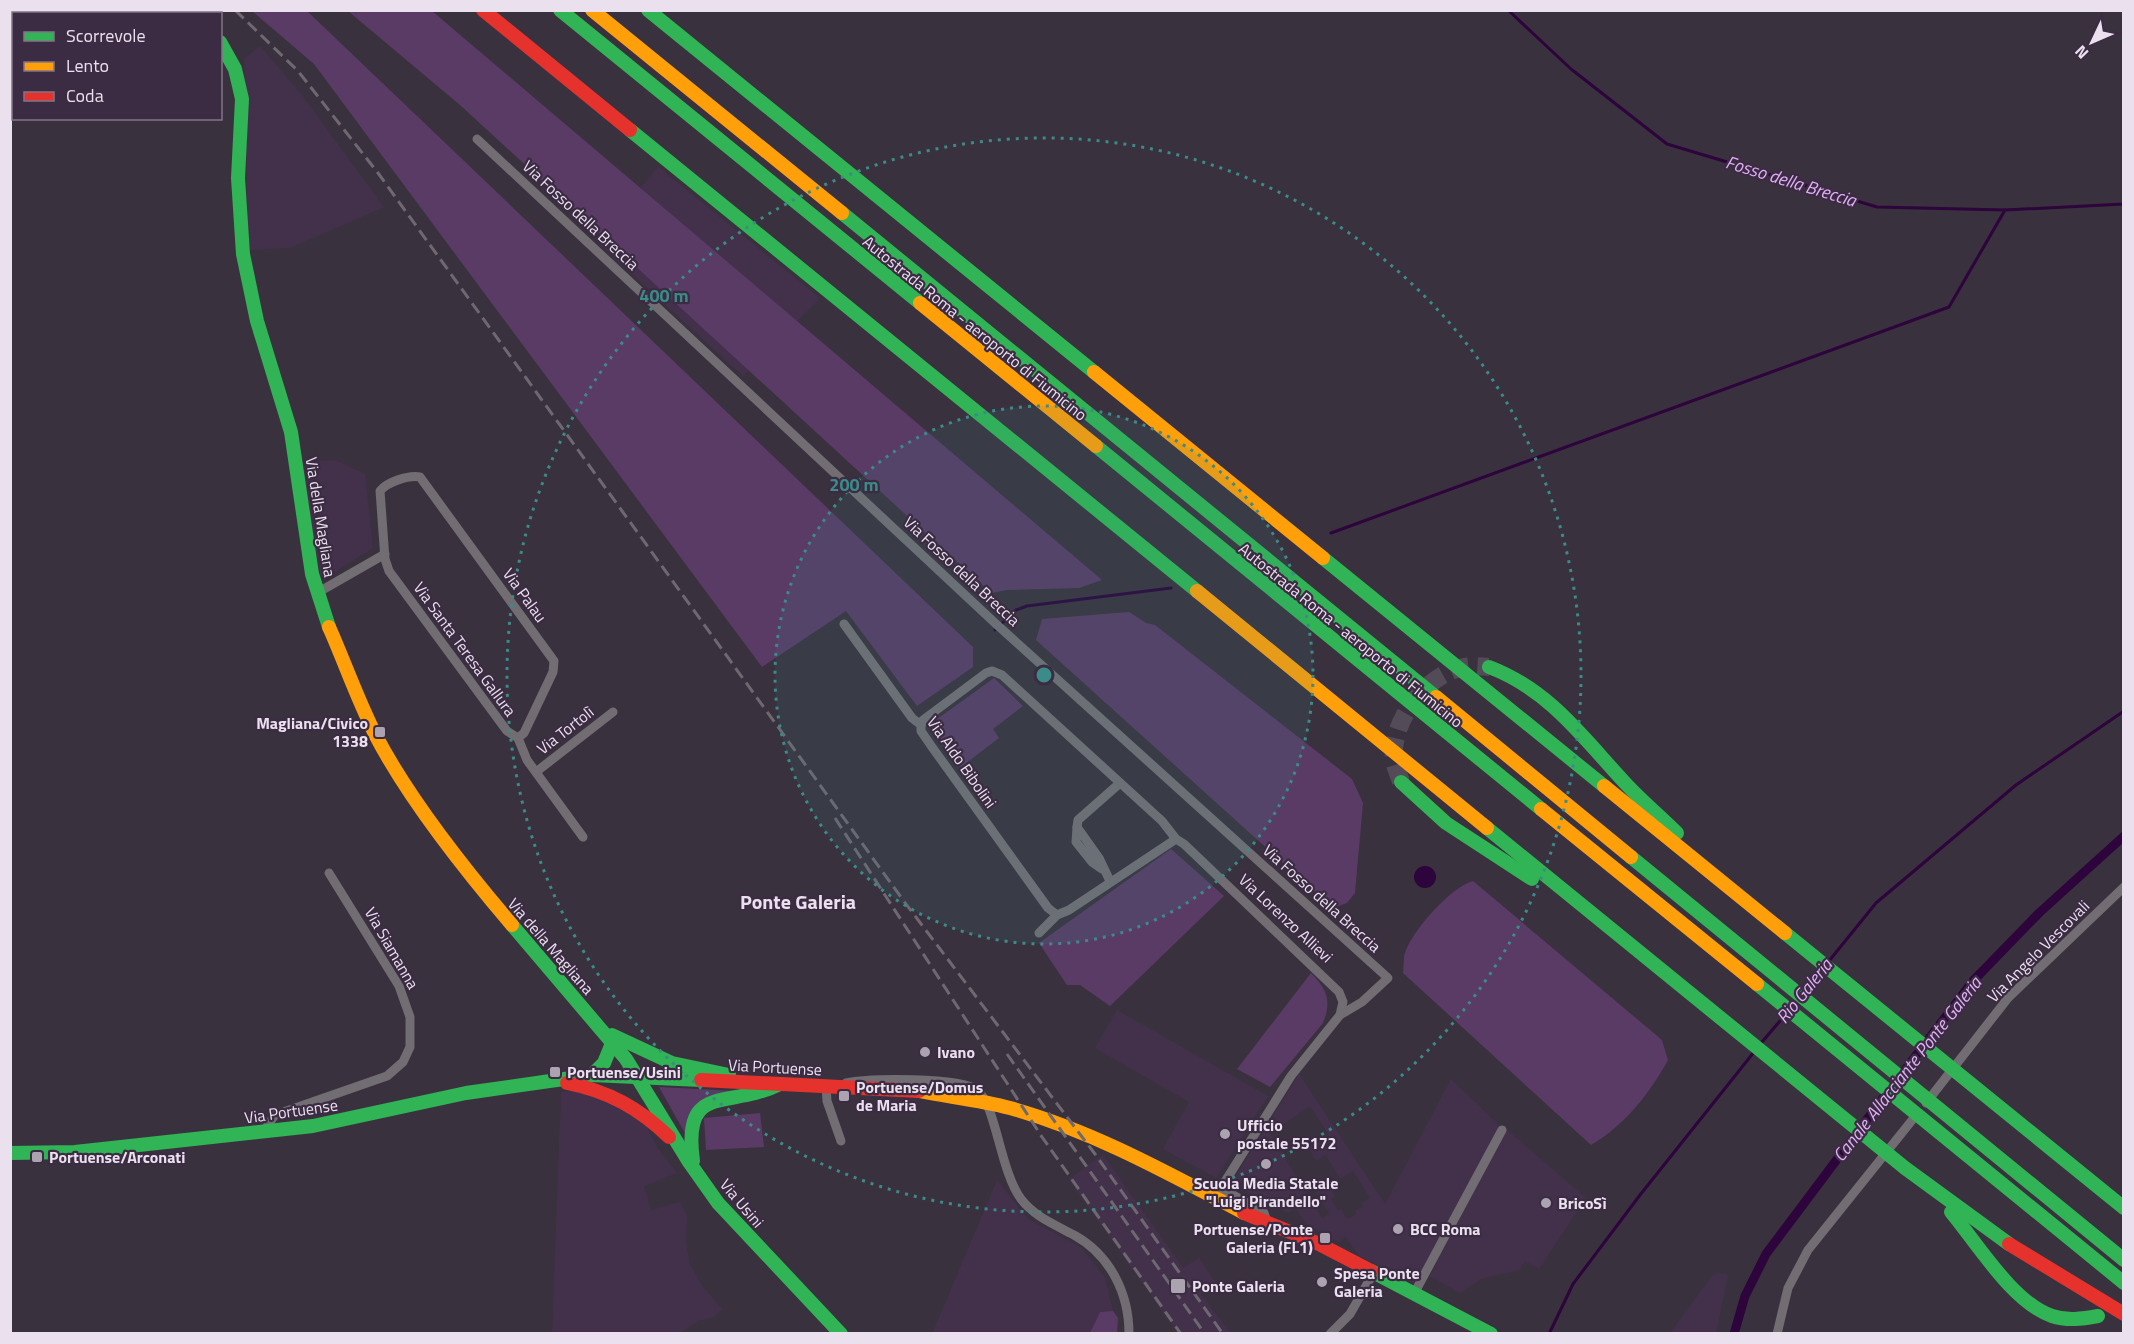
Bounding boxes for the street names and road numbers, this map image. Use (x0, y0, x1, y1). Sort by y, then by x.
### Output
street label: Via Fosso della Breccia (517, 154, 645, 276)
street label: Autostrada Roma - aeroporto di Fiumicino (858, 230, 1092, 426)
street label: Via della Magliana (300, 455, 342, 579)
street label: Via Fosso della Breccia (898, 510, 1026, 632)
street label: Autostrada Roma - aeroporto di Fiumicino (1234, 537, 1468, 733)
street label: Via Palau (497, 563, 553, 627)
street label: Via Santa Teresa Gallura (408, 577, 522, 721)
street label: Via Tortolì (531, 700, 599, 760)
street label: Via Aldo Bibolini (921, 711, 1003, 813)
street label: Via Fosso della Breccia (1258, 838, 1386, 958)
street label: Via Lorenzo Allievi (1233, 868, 1339, 968)
street label: Via della Magliana (502, 892, 600, 1000)
street label: Via Angelo Vescovali (1981, 894, 2095, 1008)
street label: Via Siamanna (359, 903, 425, 993)
street label: Via Portuense (727, 1053, 823, 1081)
street label: Via Portuense (243, 1093, 339, 1129)
street label: Via Usini (714, 1173, 770, 1233)

